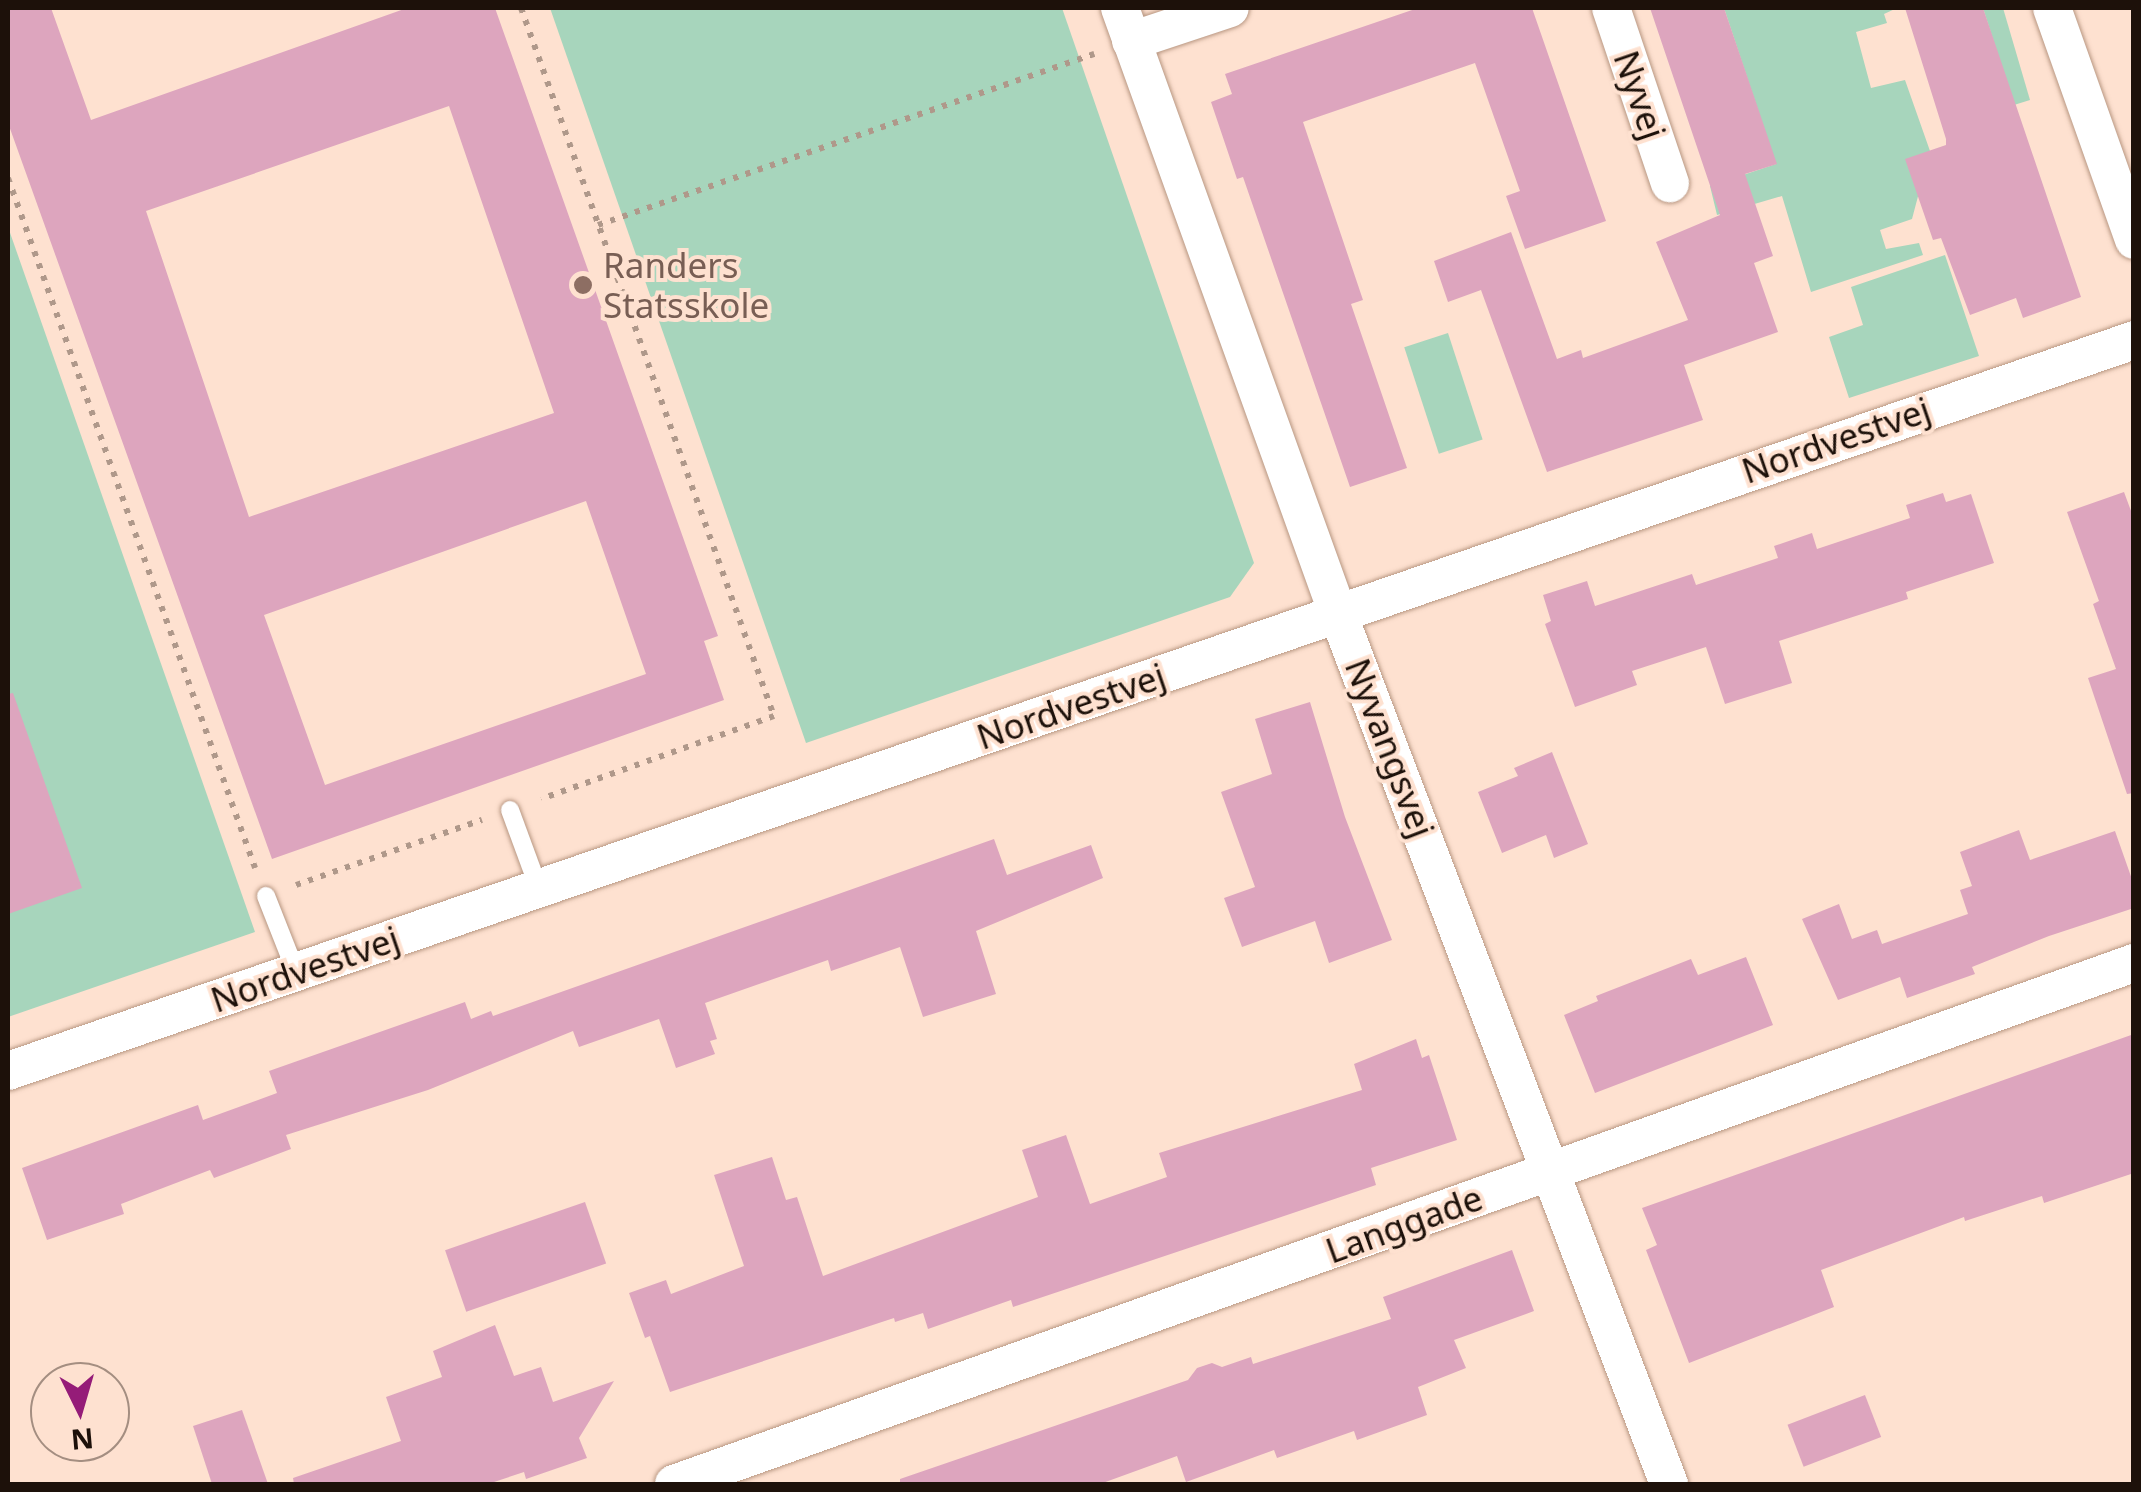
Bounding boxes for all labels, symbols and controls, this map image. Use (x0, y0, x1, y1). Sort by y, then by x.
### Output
street label: Nyvej (1605, 45, 1675, 145)
place label: Randers Statsskole (603, 244, 769, 326)
marker: Randers Statsskole (572, 274, 594, 296)
street label: Nordvestvej (1736, 388, 1936, 492)
street label: Nyvangsvej (1337, 653, 1443, 843)
street label: Nordvestvej (971, 654, 1171, 758)
street label: Nordvestvej (205, 917, 405, 1021)
street label: Langgade (1320, 1176, 1488, 1272)
north arrow (30, 1362, 130, 1462)
text: N (69, 1420, 95, 1460)

